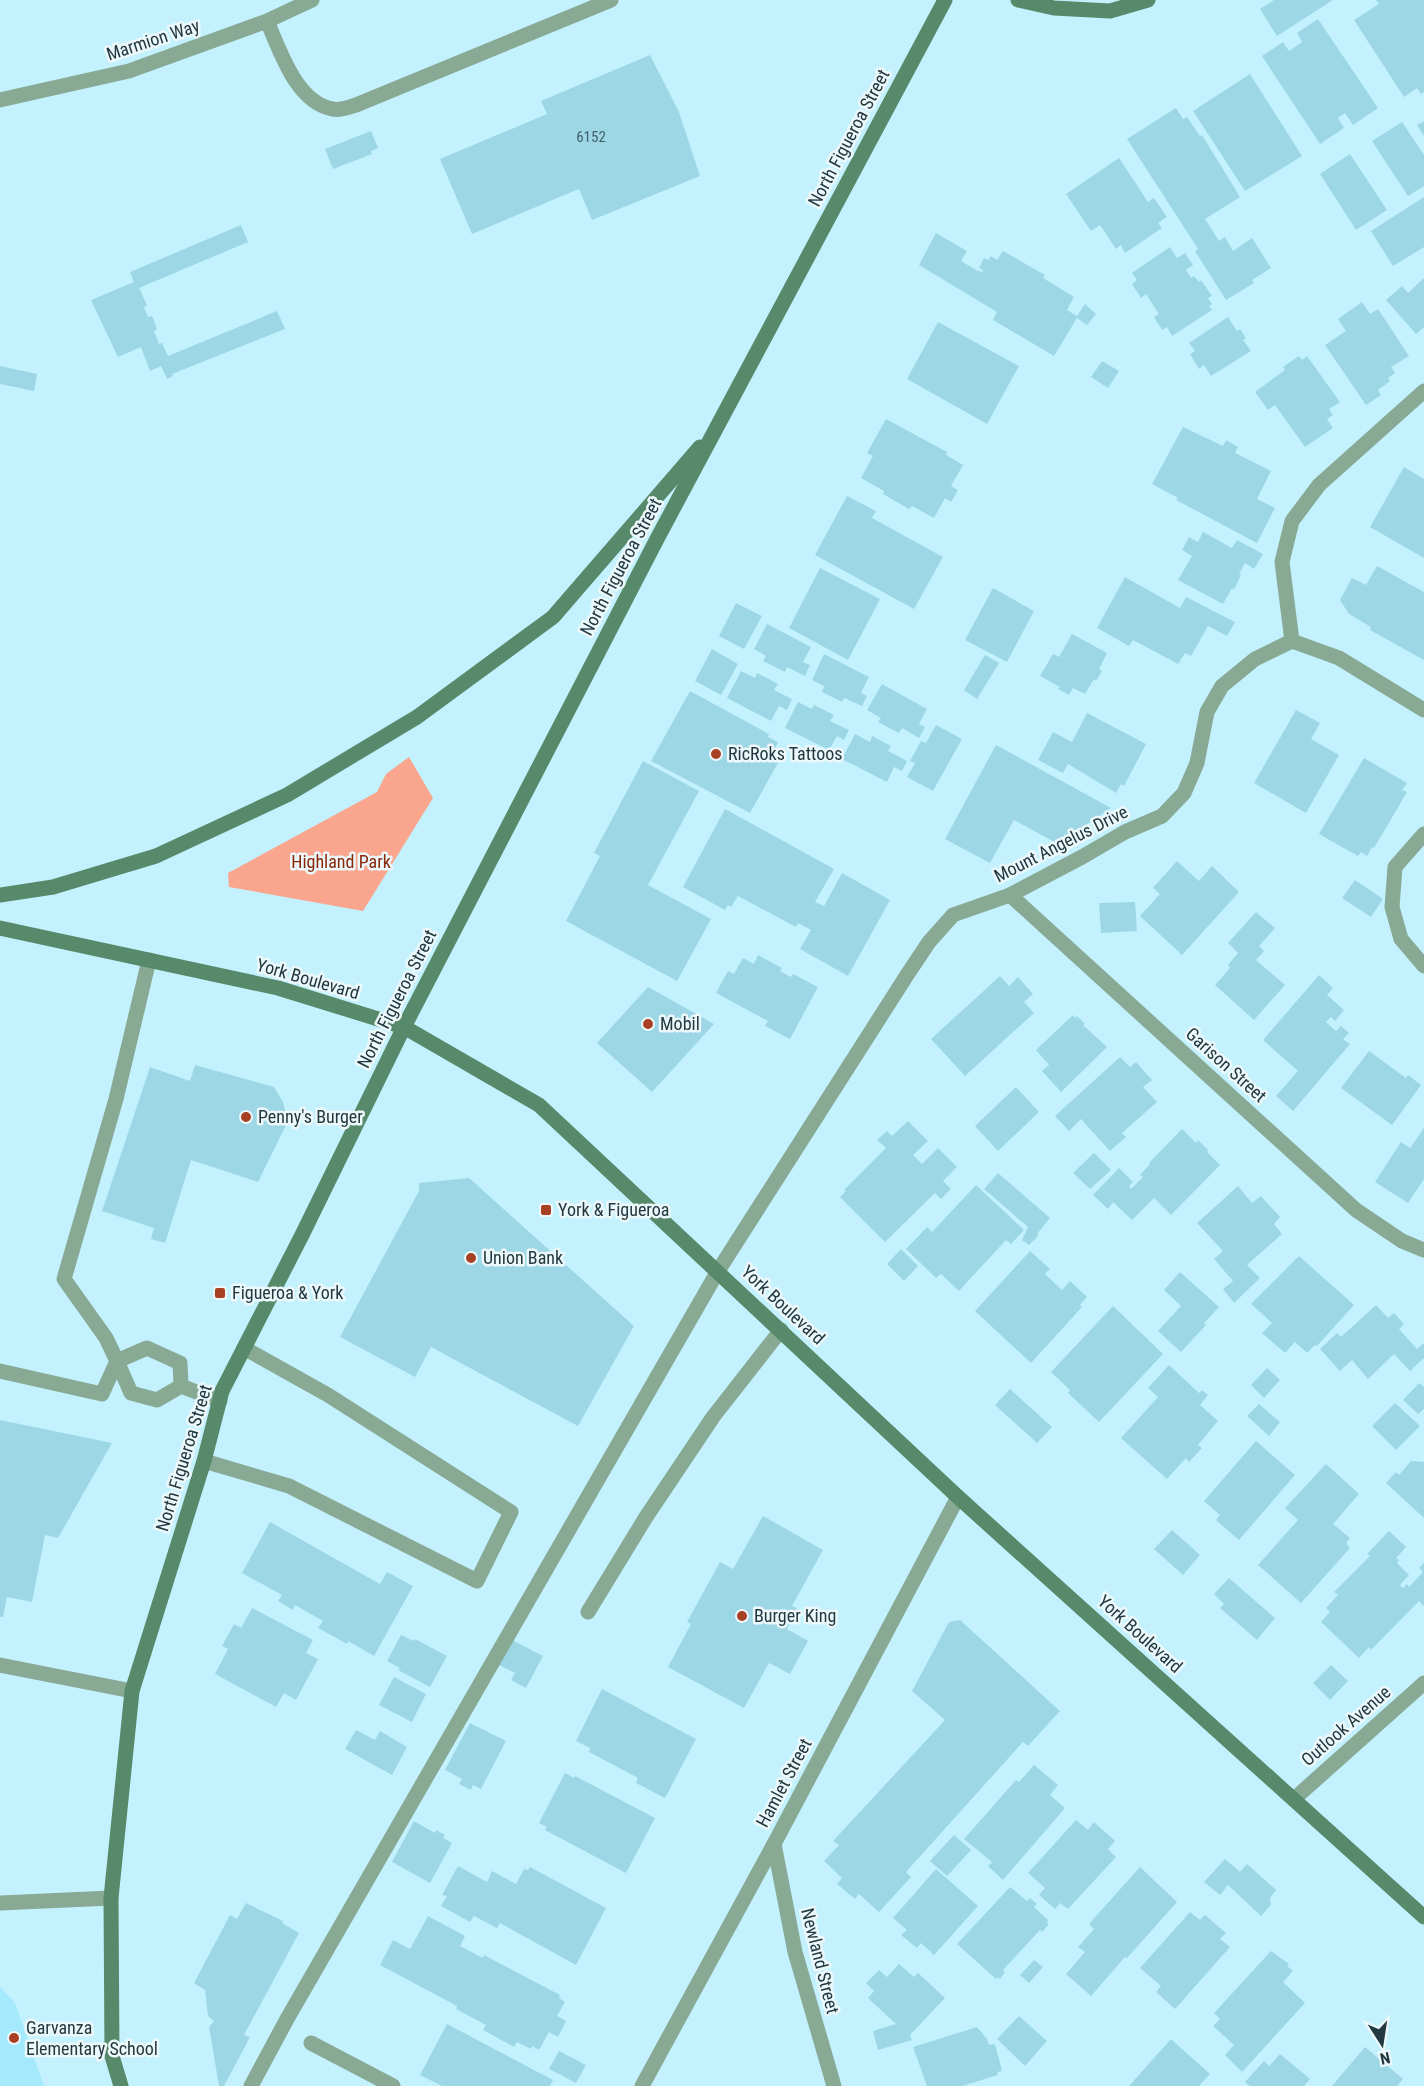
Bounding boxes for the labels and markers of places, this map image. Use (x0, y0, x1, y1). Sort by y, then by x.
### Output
place label: RicRoks Tattoos (728, 743, 842, 764)
marker: RicRoks Tattoos (709, 747, 723, 761)
place label: Mobil (660, 1013, 700, 1034)
marker: Mobil (641, 1017, 655, 1031)
place label: Penny's Burger (258, 1106, 363, 1127)
marker: Penny's Burger (239, 1110, 253, 1124)
place label: York & Figueroa (558, 1199, 669, 1220)
marker: York & Figueroa (539, 1203, 553, 1217)
place label: Union Bank (483, 1247, 563, 1268)
marker: Union Bank (464, 1251, 478, 1265)
place label: Figueroa & York (232, 1282, 343, 1303)
marker: Figueroa & York (213, 1286, 227, 1300)
place label: Burger King (754, 1605, 836, 1626)
marker: Burger King (735, 1609, 749, 1623)
place label: Garvanza Elementary School (26, 2017, 158, 2059)
marker: Garvanza Elementary School (7, 2031, 21, 2045)

